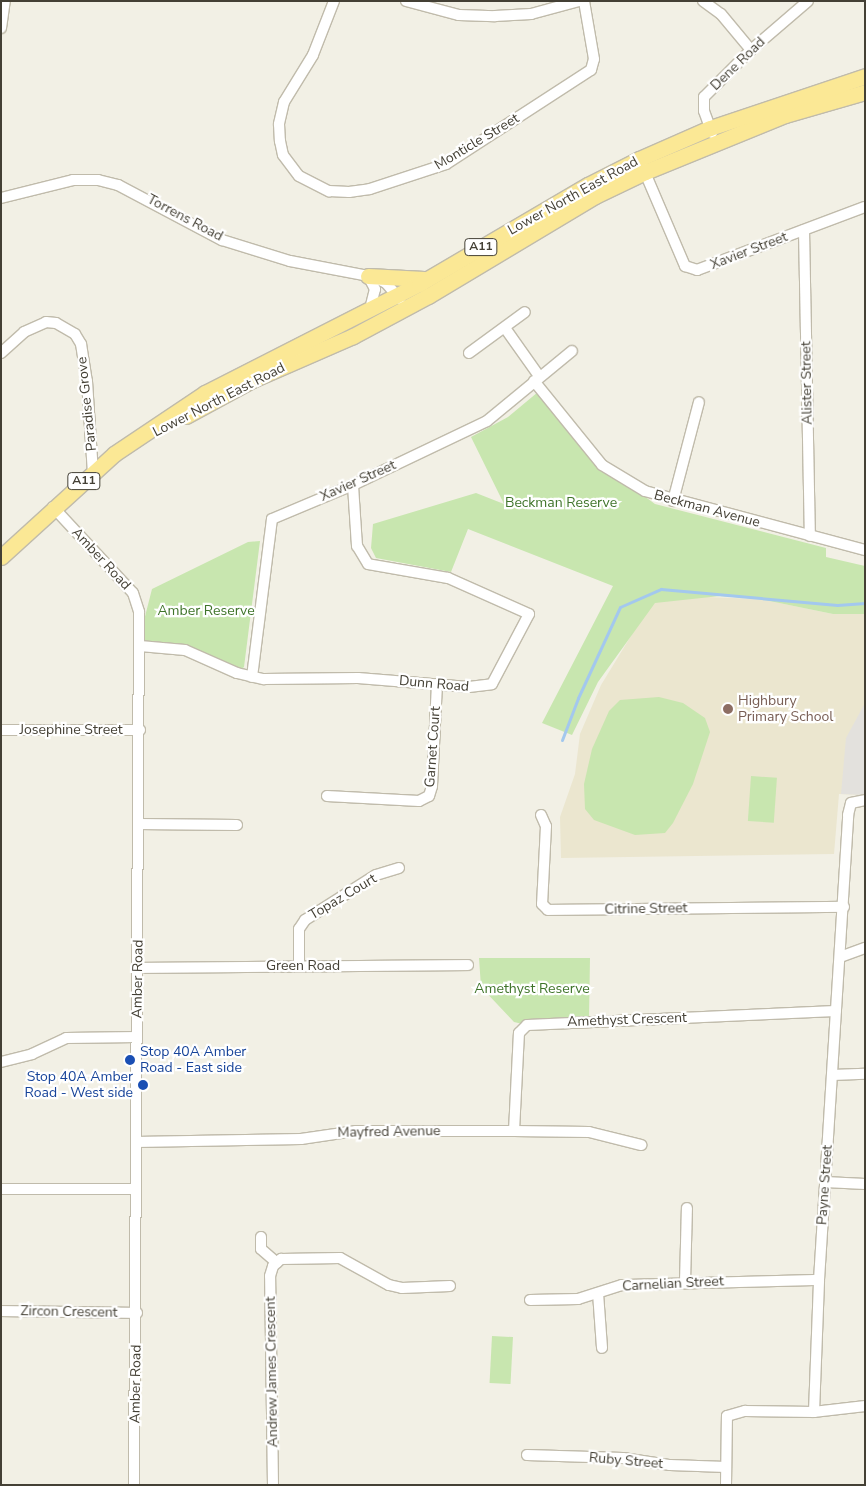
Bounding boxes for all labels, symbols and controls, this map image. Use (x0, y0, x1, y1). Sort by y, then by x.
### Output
street label: Dene Road (707, 34, 769, 94)
street label: Monticle Street (432, 110, 522, 174)
street label: Lower North East Road (505, 153, 641, 239)
street label: Torrens Road (144, 191, 226, 245)
street label: Xavier Street (708, 229, 790, 273)
road number: A11 (464, 238, 498, 256)
street label: Alister Street (798, 341, 816, 425)
street label: Paradise Grove (74, 356, 100, 452)
street label: Lower North East Road (150, 359, 288, 441)
street label: Xavier Street (318, 457, 398, 505)
road number: A11 (66, 472, 102, 491)
street label: Beckman Avenue (652, 487, 762, 531)
park label: Beckman Reserve (505, 495, 617, 511)
street label: Amber Road (68, 524, 134, 594)
park label: Amber Reserve (157, 603, 255, 619)
street label: Dunn Road (398, 673, 470, 695)
place label: Highbury Primary School (738, 693, 833, 726)
marker: Highbury Primary School (722, 703, 734, 715)
street label: Garnet Court (422, 706, 444, 788)
street label: Josephine Street (19, 722, 123, 738)
street label: Topaz Court (306, 870, 380, 924)
street label: Citrine Street (604, 900, 688, 918)
street label: Amber Road (129, 939, 147, 1019)
street label: Green Road (266, 958, 340, 974)
park label: Amethyst Reserve (474, 981, 590, 997)
street label: Amethyst Crescent (567, 1010, 687, 1030)
place label: Stop 40A Amber Road - East side (140, 1044, 246, 1076)
marker: Stop 40A Amber Road - East side (124, 1054, 136, 1066)
place label: Stop 40A Amber Road - West side (25, 1069, 133, 1102)
marker: Stop 40A Amber Road - West side (137, 1079, 149, 1091)
street label: Mayfred Avenue (337, 1123, 441, 1141)
street label: Payne Street (814, 1144, 836, 1226)
street label: Carnelian Street (622, 1273, 724, 1295)
street label: Andrew James Crescent (262, 1296, 282, 1448)
street label: Zircon Crescent (20, 1303, 118, 1321)
street label: Amber Road (127, 1344, 145, 1424)
street label: Ruby Street (588, 1449, 664, 1473)

